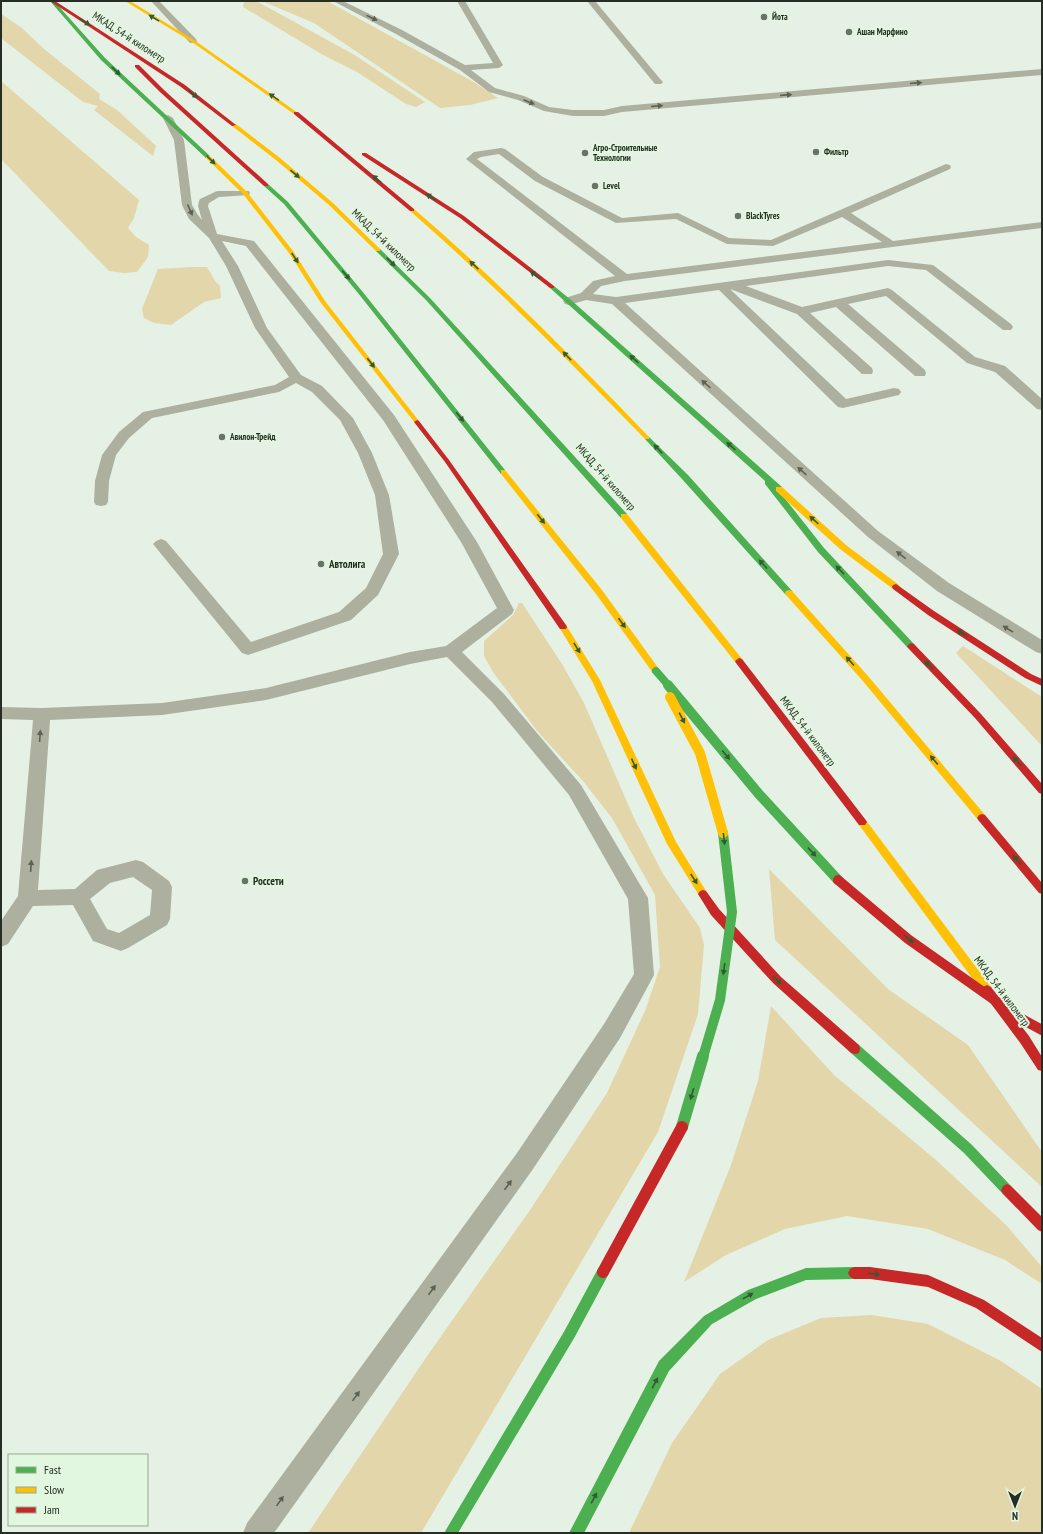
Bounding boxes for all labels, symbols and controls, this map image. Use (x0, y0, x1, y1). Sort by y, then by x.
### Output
street label: МКАД, 54-й километр (90, 8, 168, 66)
place label: Йота (772, 11, 788, 22)
marker: Йота (759, 12, 769, 22)
one-way arrow (148, 14, 160, 21)
one-way arrow (366, 15, 378, 21)
one-way arrow (80, 18, 90, 26)
place label: Ашан Марфино (856, 26, 908, 37)
marker: Ашан Марфино (844, 27, 854, 37)
one-way arrow (111, 66, 121, 76)
one-way arrow (910, 80, 922, 87)
one-way arrow (188, 89, 199, 98)
one-way arrow (780, 91, 792, 98)
one-way arrow (269, 93, 280, 101)
one-way arrow (524, 99, 535, 105)
one-way arrow (651, 103, 663, 109)
place label: Агро-Строительные Технологии (592, 142, 658, 163)
place label: Фильтр (824, 146, 849, 157)
marker: Фильтр (811, 147, 821, 157)
marker: Агро-Строительные Технологии (580, 148, 590, 158)
one-way arrow (206, 155, 216, 165)
one-way arrow (290, 170, 301, 179)
one-way arrow (371, 175, 382, 184)
place label: Level (603, 180, 621, 191)
marker: Level (590, 181, 600, 191)
one-way arrow (426, 193, 436, 201)
one-way arrow (187, 204, 193, 215)
street label: МКАД, 54-й километр (349, 206, 419, 274)
place label: BlackTyres (746, 210, 780, 221)
marker: BlackTyres (733, 211, 743, 221)
one-way arrow (291, 253, 299, 263)
one-way arrow (386, 258, 396, 267)
one-way arrow (470, 261, 479, 270)
one-way arrow (341, 269, 350, 280)
one-way arrow (530, 270, 541, 279)
one-way arrow (562, 351, 572, 361)
one-way arrow (628, 355, 639, 364)
one-way arrow (367, 358, 376, 369)
one-way arrow (701, 379, 711, 388)
one-way arrow (455, 412, 464, 423)
place label: Авилон-Трейд (229, 431, 276, 442)
marker: Авилон-Трейд (217, 432, 227, 442)
street label: МКАД, 54-й километр (573, 441, 639, 514)
one-way arrow (726, 442, 735, 451)
one-way arrow (653, 444, 663, 454)
one-way arrow (797, 467, 807, 476)
one-way arrow (536, 514, 545, 524)
one-way arrow (809, 516, 818, 525)
one-way arrow (896, 551, 907, 560)
place label: Автолига (328, 557, 366, 571)
marker: Автолига (316, 559, 326, 569)
one-way arrow (759, 559, 768, 569)
one-way arrow (835, 565, 845, 575)
one-way arrow (617, 618, 626, 629)
one-way arrow (1003, 625, 1014, 632)
one-way arrow (956, 629, 967, 636)
one-way arrow (573, 642, 580, 654)
one-way arrow (845, 656, 854, 666)
one-way arrow (924, 660, 934, 670)
street label: МКАД, 54-й километр (777, 693, 839, 769)
one-way arrow (678, 712, 685, 723)
one-way arrow (37, 730, 44, 742)
one-way arrow (721, 749, 730, 760)
one-way arrow (929, 755, 938, 766)
one-way arrow (1012, 756, 1021, 766)
one-way arrow (631, 759, 637, 770)
one-way arrow (721, 833, 727, 845)
one-way arrow (807, 847, 817, 857)
one-way arrow (1013, 855, 1021, 866)
one-way arrow (27, 860, 34, 872)
one-way arrow (691, 873, 698, 885)
place label: Россети (253, 874, 284, 888)
marker: Россети (240, 876, 250, 886)
one-way arrow (903, 935, 914, 943)
street label: МКАД, 54-й километр (971, 953, 1033, 1029)
one-way arrow (721, 962, 727, 975)
one-way arrow (772, 975, 782, 984)
one-way arrow (689, 1088, 695, 1100)
one-way arrow (504, 1179, 512, 1190)
one-way arrow (868, 1270, 880, 1277)
one-way arrow (428, 1285, 436, 1296)
one-way arrow (742, 1293, 754, 1300)
one-way arrow (652, 1378, 658, 1389)
one-way arrow (352, 1390, 360, 1401)
legend (8, 1454, 148, 1526)
text: Fast (44, 1462, 62, 1477)
text: Slow (44, 1482, 65, 1497)
north arrow (995, 1486, 1035, 1526)
one-way arrow (591, 1493, 598, 1504)
one-way arrow (276, 1496, 284, 1507)
text: Jam (43, 1502, 60, 1517)
text: N (1012, 1509, 1018, 1523)

